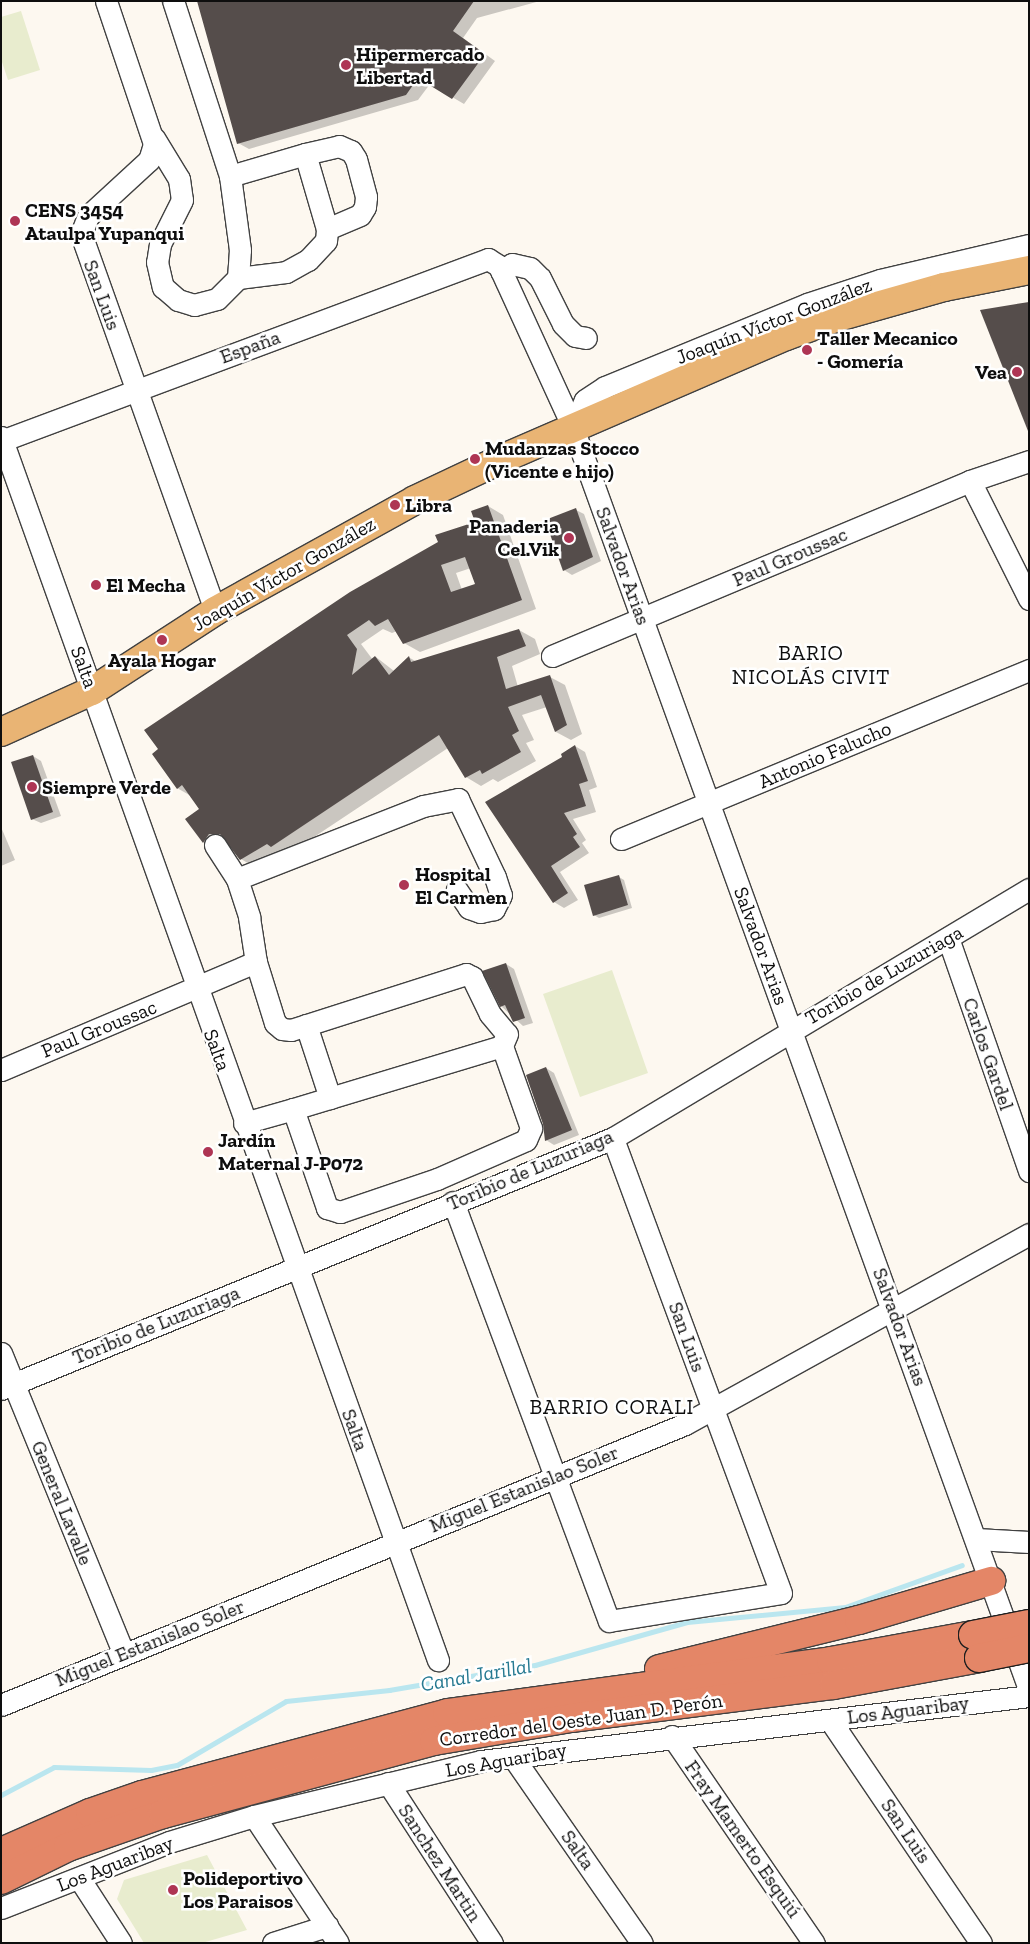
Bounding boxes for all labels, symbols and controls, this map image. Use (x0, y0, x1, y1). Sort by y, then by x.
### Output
place label: Hipermercado Libertad (356, 42, 484, 89)
marker: Hipermercado Libertad (340, 59, 352, 71)
place label: CENS 3454 Ataulpa Yupanqui (25, 198, 185, 245)
marker: CENS 3454 Ataulpa Yupanqui (9, 215, 21, 227)
street label: San Luis (78, 257, 126, 333)
street label: Joaquín Víctor González (672, 272, 876, 370)
street label: España (217, 325, 283, 369)
place label: Taller Mecanico - Gomería (817, 326, 958, 373)
marker: Taller Mecanico - Gomería (801, 344, 813, 356)
place label: Vea (975, 360, 1007, 384)
marker: Vea (1011, 366, 1023, 378)
place label: Mudanzas Stocco (Vicente e hijo) (485, 436, 639, 483)
marker: Mudanzas Stocco (Vicente e hijo) (469, 453, 481, 465)
place label: Libra (405, 493, 452, 517)
marker: Libra (389, 499, 401, 511)
street label: Salvador Arias (590, 503, 656, 629)
street label: Joaquín Víctor González (188, 511, 380, 637)
place label: Panaderia Cel.Vik (469, 514, 559, 561)
street label: Paul Groussac (729, 522, 851, 592)
marker: Panaderia Cel.Vik (563, 532, 575, 544)
place label: El Mecha (106, 573, 186, 597)
marker: El Mecha (90, 579, 102, 591)
marker: Ayala Hogar (156, 634, 168, 646)
district label: BARIO NICOLÁS CIVIT (730, 640, 892, 690)
street label: Salta (65, 643, 103, 691)
place label: Ayala Hogar (108, 648, 216, 672)
street label: Antonio Falucho (755, 716, 895, 794)
place label: Siempre Verde (42, 775, 172, 799)
marker: Siempre Verde (26, 781, 38, 793)
place label: Hospital El Carmen (415, 862, 507, 909)
marker: Hospital El Carmen (397, 878, 411, 892)
street label: Salvador Arias (728, 883, 794, 1009)
street label: Toribio de Luzuriaga (801, 920, 967, 1030)
street label: Paul Groussac (38, 995, 160, 1063)
street label: Carlos Gardel (958, 995, 1018, 1113)
street label: Salta (198, 1026, 236, 1074)
street label: Toribio de Luzuriaga (443, 1124, 617, 1216)
place label: Jardín Maternal J-P072 (218, 1128, 363, 1175)
marker: Jardín Maternal J-P072 (202, 1146, 214, 1158)
street label: Salvador Arias (867, 1264, 933, 1390)
street label: Toribio de Luzuriaga (69, 1281, 243, 1369)
street label: San Luis (663, 1299, 711, 1375)
district label: BARRIO CORALI (528, 1394, 696, 1420)
street label: Salta (336, 1406, 374, 1454)
street label: General Lavalle (26, 1437, 98, 1569)
street label: Miguel Estanislao Soler (426, 1440, 622, 1538)
street label: Miguel Estanislao Soler (52, 1594, 248, 1692)
water label: Canal Jarillal (418, 1653, 534, 1697)
street label: Corredor del Oeste Juan D. Perón (438, 1688, 724, 1752)
street label: Los Aguaribay (845, 1691, 971, 1729)
street label: Los Aguaribay (443, 1737, 569, 1783)
street label: Fray Mamerto Esquiú (679, 1755, 807, 1923)
street label: San Luis (876, 1794, 936, 1868)
street label: Sanchez Martin (393, 1800, 487, 1926)
street label: Salta (556, 1826, 600, 1874)
street label: Los Aguaribay (53, 1831, 177, 1897)
place label: Polideportivo Los Paraisos (183, 1866, 303, 1913)
marker: Polideportivo Los Paraisos (167, 1884, 179, 1896)

